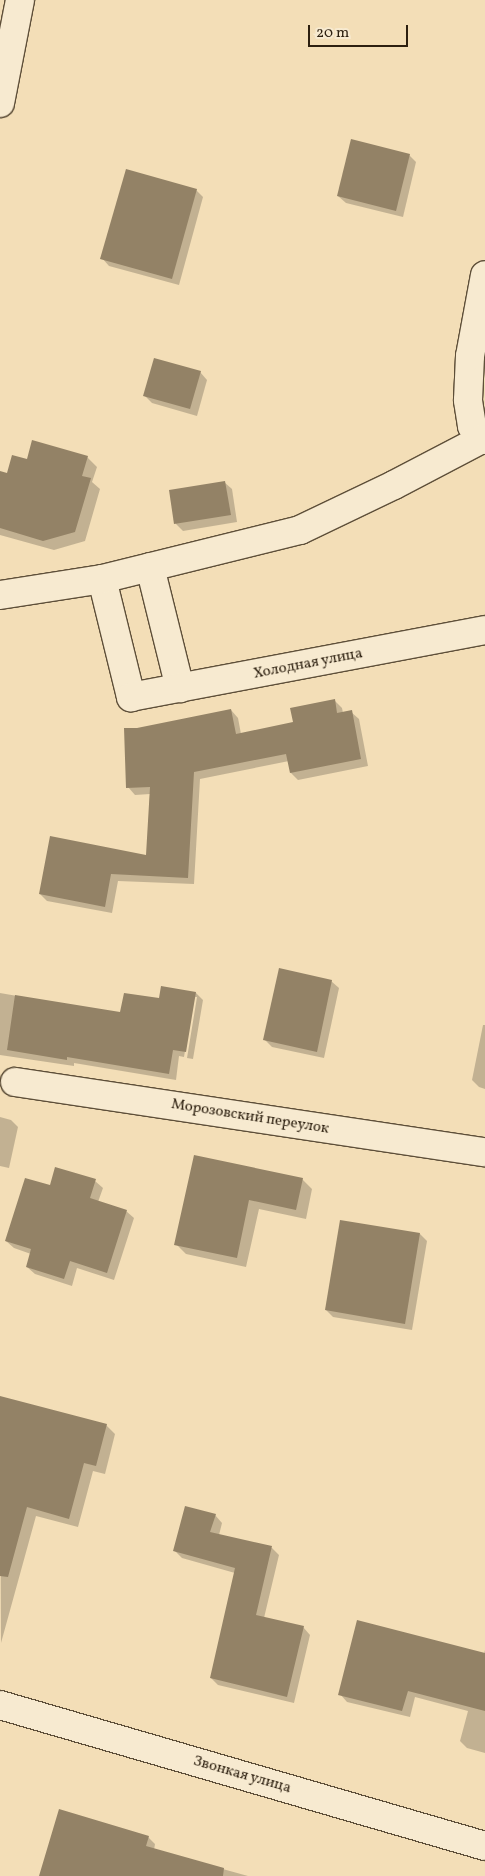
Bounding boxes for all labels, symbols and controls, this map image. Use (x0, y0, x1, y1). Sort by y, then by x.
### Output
scale bar (310, 15, 410, 47)
text: 20 m (316, 23, 349, 44)
street label: Холодная улица (252, 645, 364, 683)
street label: Морозовский переулок (170, 1096, 330, 1138)
street label: Звонкая улица (191, 1752, 293, 1798)

